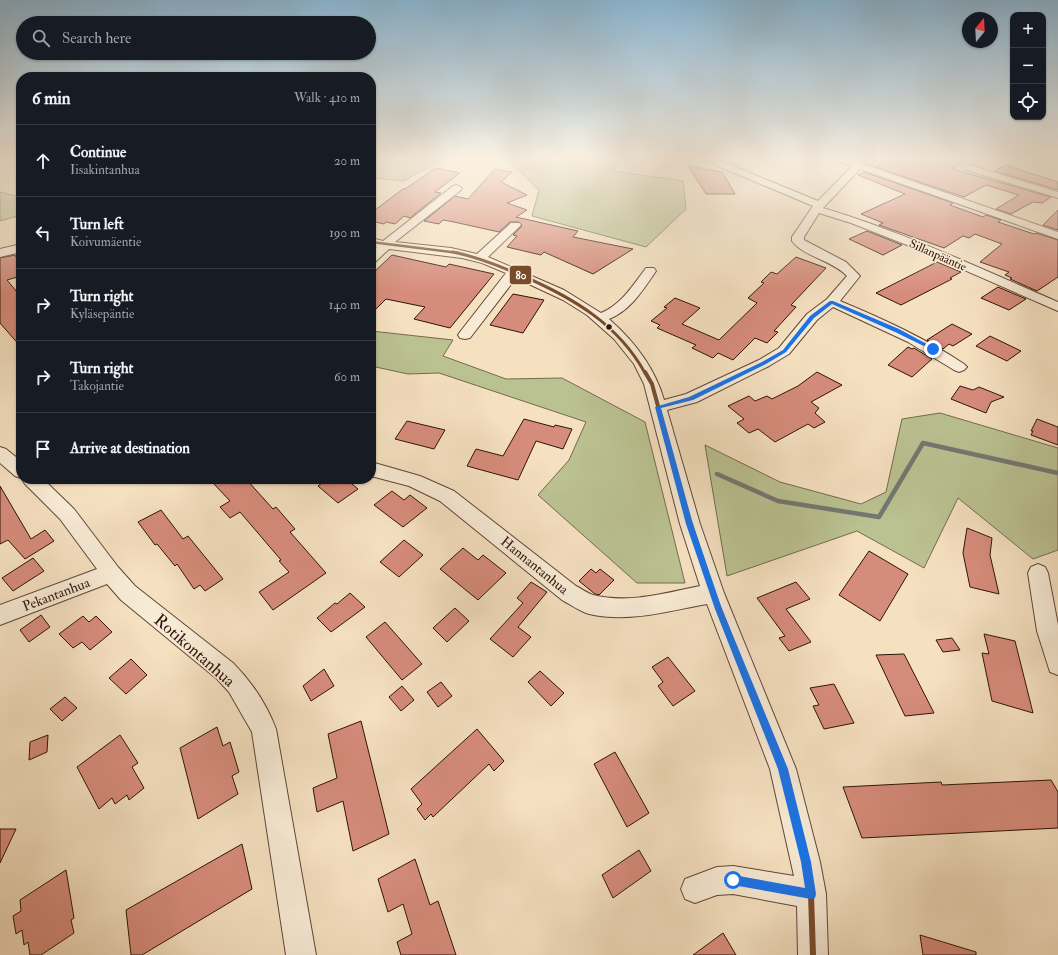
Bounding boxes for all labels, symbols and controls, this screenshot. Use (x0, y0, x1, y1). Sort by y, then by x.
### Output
north arrow (962, 12, 998, 48)
map controls (1010, 12, 1046, 120)
button: + (1010, 12, 1046, 48)
search box (16, 16, 376, 60)
icon: search (30, 27, 52, 49)
text: Search here (62, 29, 131, 48)
button: − (1010, 48, 1046, 84)
button: locate (1010, 84, 1046, 120)
text: 6 min (32, 88, 71, 109)
text: Walk · 410 m (294, 90, 360, 106)
text: Continue (70, 143, 126, 162)
icon: ahead (32, 150, 54, 172)
text: 20 m (334, 153, 360, 169)
text: Iisakintanhua (70, 162, 140, 178)
text: Turn left (70, 215, 124, 234)
icon: left (32, 222, 54, 244)
text: 190 m (329, 225, 360, 241)
text: Koivumäentie (70, 234, 141, 250)
street label: Sillanpääntie (907, 236, 969, 275)
line badge: 80 (509, 265, 532, 285)
text: 80 (516, 269, 527, 282)
text: Turn right (70, 287, 133, 306)
icon: right (32, 294, 54, 316)
text: 140 m (329, 297, 360, 313)
text: Kyläsepäntie (70, 306, 134, 322)
unlabelled marker (604, 322, 614, 332)
route end (924, 340, 942, 358)
text: Turn right (70, 359, 133, 378)
icon: right (32, 366, 54, 388)
text: 60 m (334, 369, 360, 385)
text: Takojantie (70, 378, 124, 394)
icon: arrive (32, 438, 54, 460)
text: Arrive at destination (70, 439, 190, 458)
street label: Hannantanhua (497, 533, 572, 598)
street label: Pekantanhua (20, 574, 93, 615)
street label: Rotikontanhua (150, 609, 240, 692)
route start (724, 871, 742, 889)

